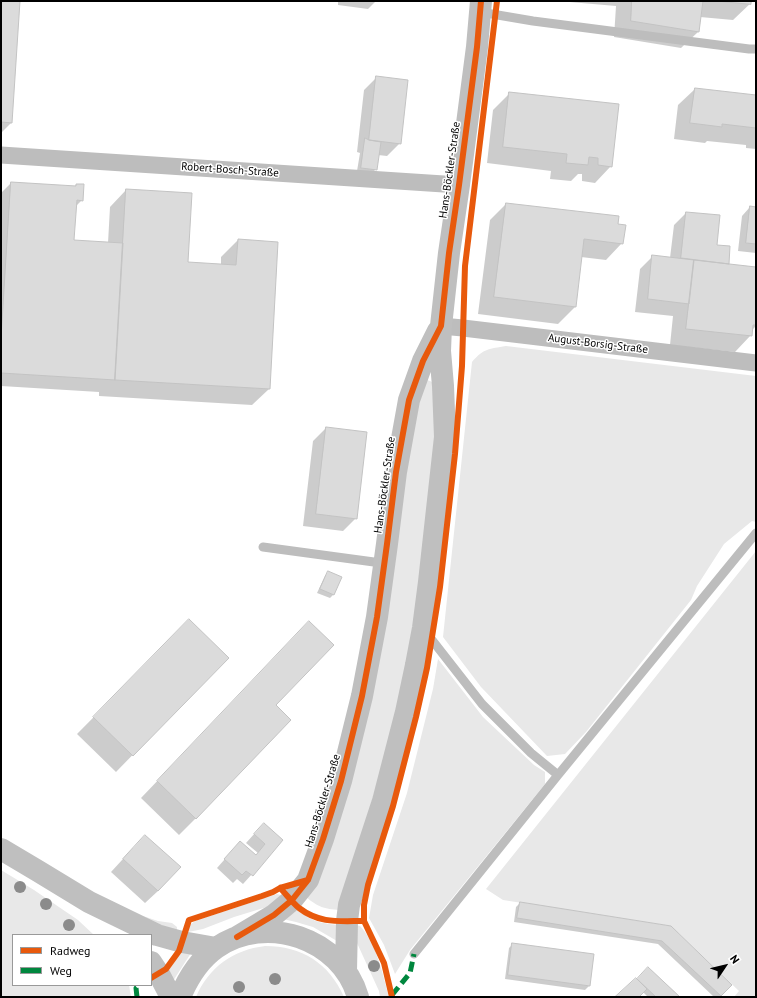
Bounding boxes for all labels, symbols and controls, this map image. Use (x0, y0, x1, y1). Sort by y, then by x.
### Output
street label: Hans-Böckler-Straße (437, 121, 463, 219)
street label: Robert-Bosch-Straße (181, 160, 279, 180)
street label: August-Borsig-Straße (547, 331, 649, 357)
street label: Hans-Böckler-Straße (372, 436, 398, 534)
street label: Hans-Böckler-Straße (302, 753, 344, 849)
legend (12, 934, 152, 986)
text: Radweg (50, 943, 91, 958)
north arrow (705, 946, 745, 986)
text: N (727, 952, 743, 966)
text: Weg (50, 963, 72, 978)

